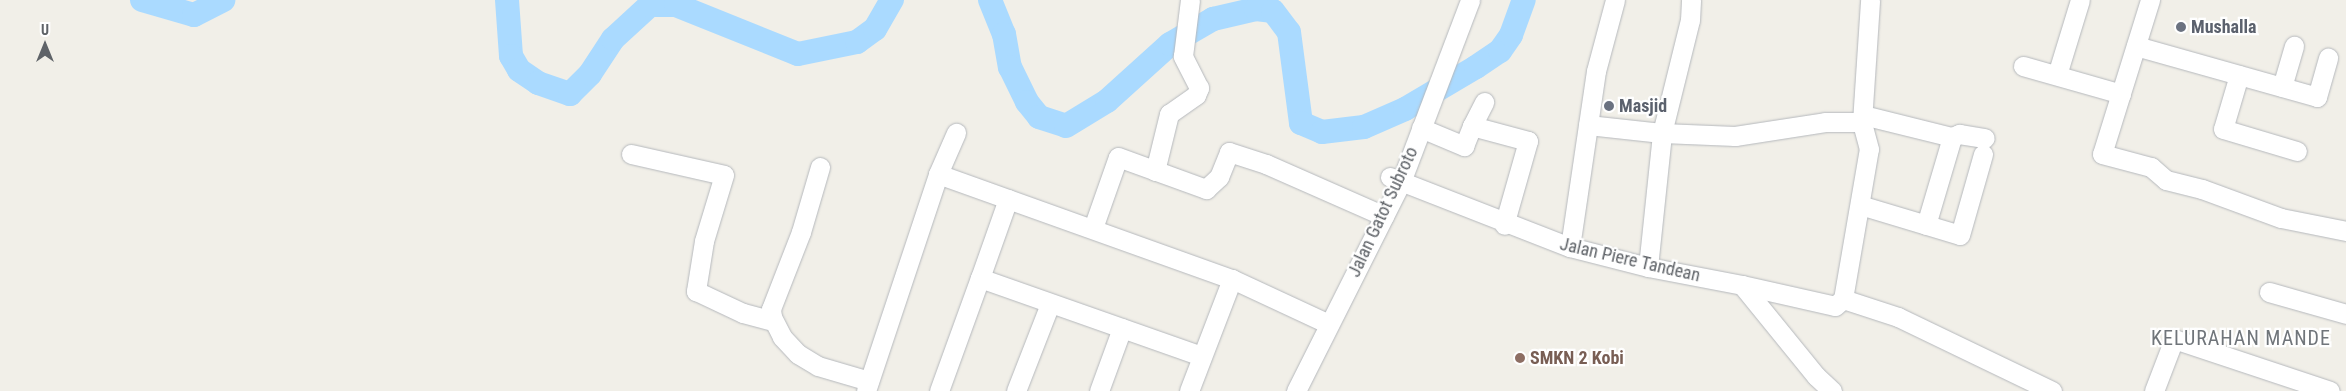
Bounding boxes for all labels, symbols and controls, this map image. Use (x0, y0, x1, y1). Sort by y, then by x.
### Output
place label: Mushalla (2191, 16, 2257, 38)
north arrow (20, 20, 70, 70)
marker: Mushalla (2175, 21, 2187, 33)
text: U (41, 22, 49, 38)
place label: Masjid (1619, 95, 1667, 117)
marker: Masjid (1603, 100, 1615, 112)
street label: Jalan Gatot Subroto (1343, 143, 1423, 281)
street label: Jalan Piere Tandean (1558, 233, 1702, 287)
district label: KELURAHAN MANDE (2149, 326, 2333, 350)
place label: SMKN 2 Kobi (1530, 347, 1624, 369)
marker: SMKN 2 Kobi (1514, 352, 1526, 364)

